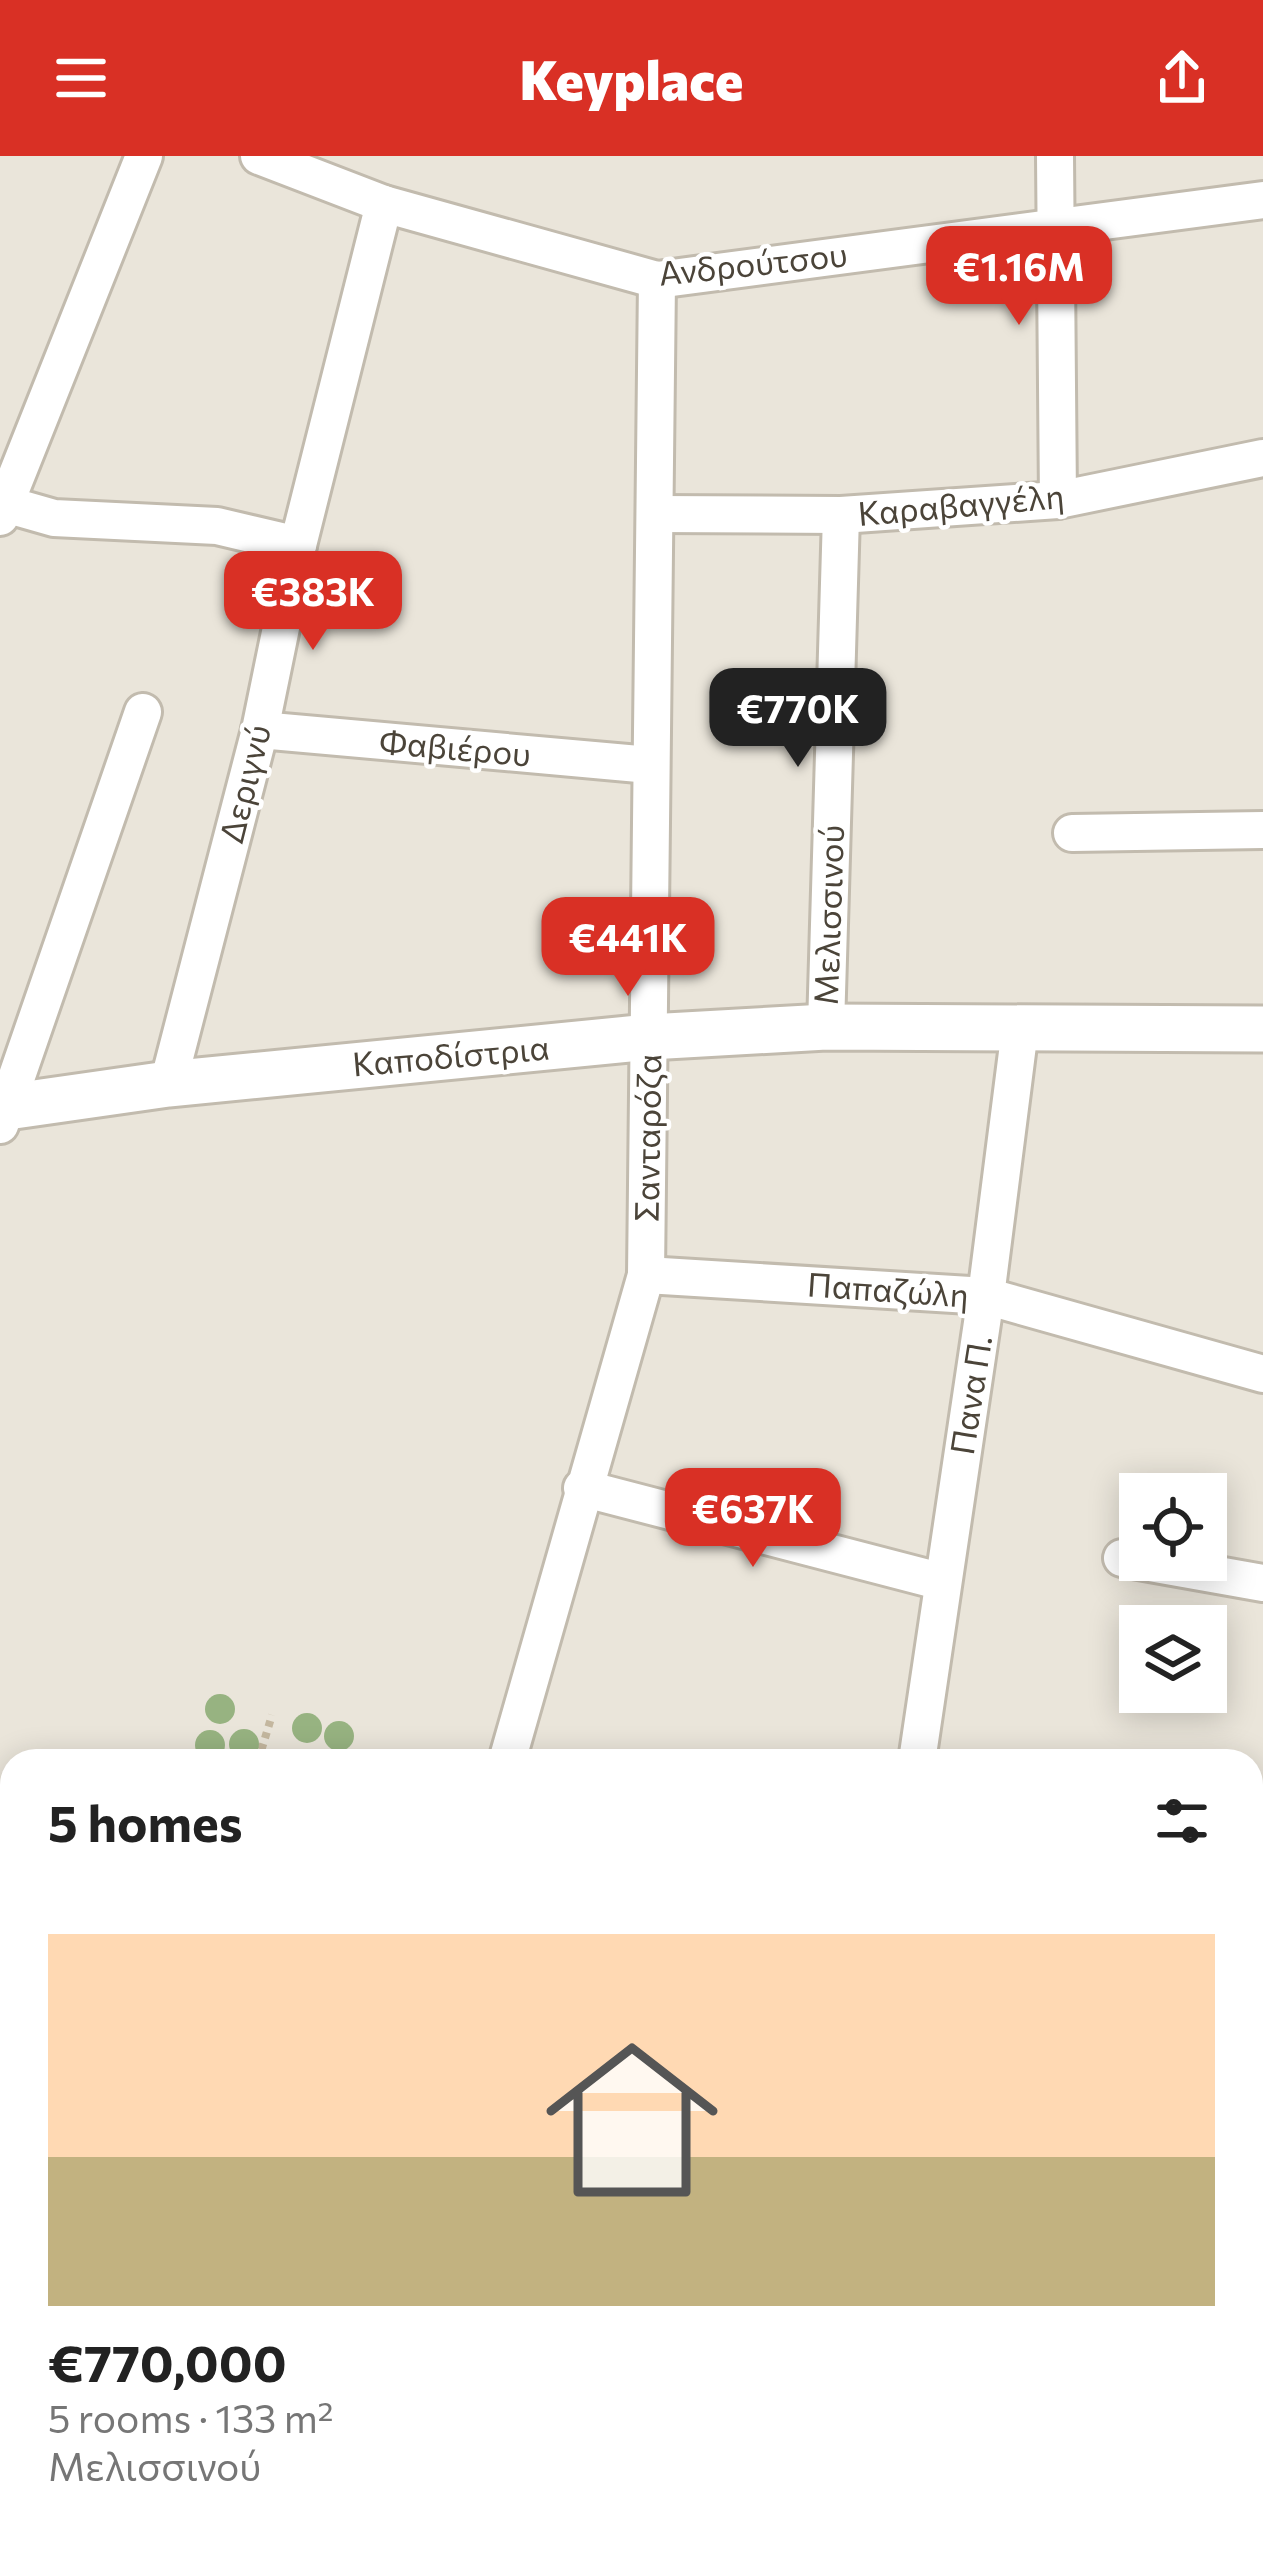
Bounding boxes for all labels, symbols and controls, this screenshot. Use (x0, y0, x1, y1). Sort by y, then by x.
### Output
icon: menu (48, 45, 114, 111)
text: Keyplace (519, 45, 744, 111)
icon: share (1149, 45, 1215, 111)
pin: €1.16M (921, 226, 1117, 328)
street label: Ανδρούτσου (656, 232, 849, 293)
text: €1.16M (953, 241, 1085, 289)
street label: Καραβαγγέλη (856, 474, 1066, 533)
pin: €383K (229, 551, 397, 653)
text: €383K (251, 566, 375, 614)
pin: €770K (714, 668, 882, 770)
text: €770K (736, 683, 860, 731)
street label: Φαβιέρου (378, 719, 533, 774)
street label: Δεριγνύ (209, 720, 278, 847)
street label: Μελισσινού (804, 824, 851, 1006)
pin: €441K (544, 897, 712, 999)
text: €441K (568, 912, 688, 960)
street label: Καποδίστρια (351, 1025, 551, 1084)
street label: Σανταρόζα (625, 1054, 668, 1222)
street label: Παπαζώλη (806, 1262, 970, 1315)
street label: Πανα Π. (940, 1332, 999, 1457)
pin: €637K (669, 1468, 837, 1570)
map controls (1119, 1473, 1227, 1713)
button: locate (1119, 1473, 1227, 1581)
text: €637K (692, 1483, 814, 1531)
button: layers (1119, 1605, 1227, 1713)
icon: filters (1149, 1788, 1215, 1854)
text: 5 homes (48, 1790, 243, 1853)
icon: home (524, 2012, 740, 2228)
text: €770,000 (48, 2330, 287, 2393)
text: 5 rooms · 133 m² (48, 2393, 334, 2441)
text: Μελισσινού (48, 2441, 261, 2489)

